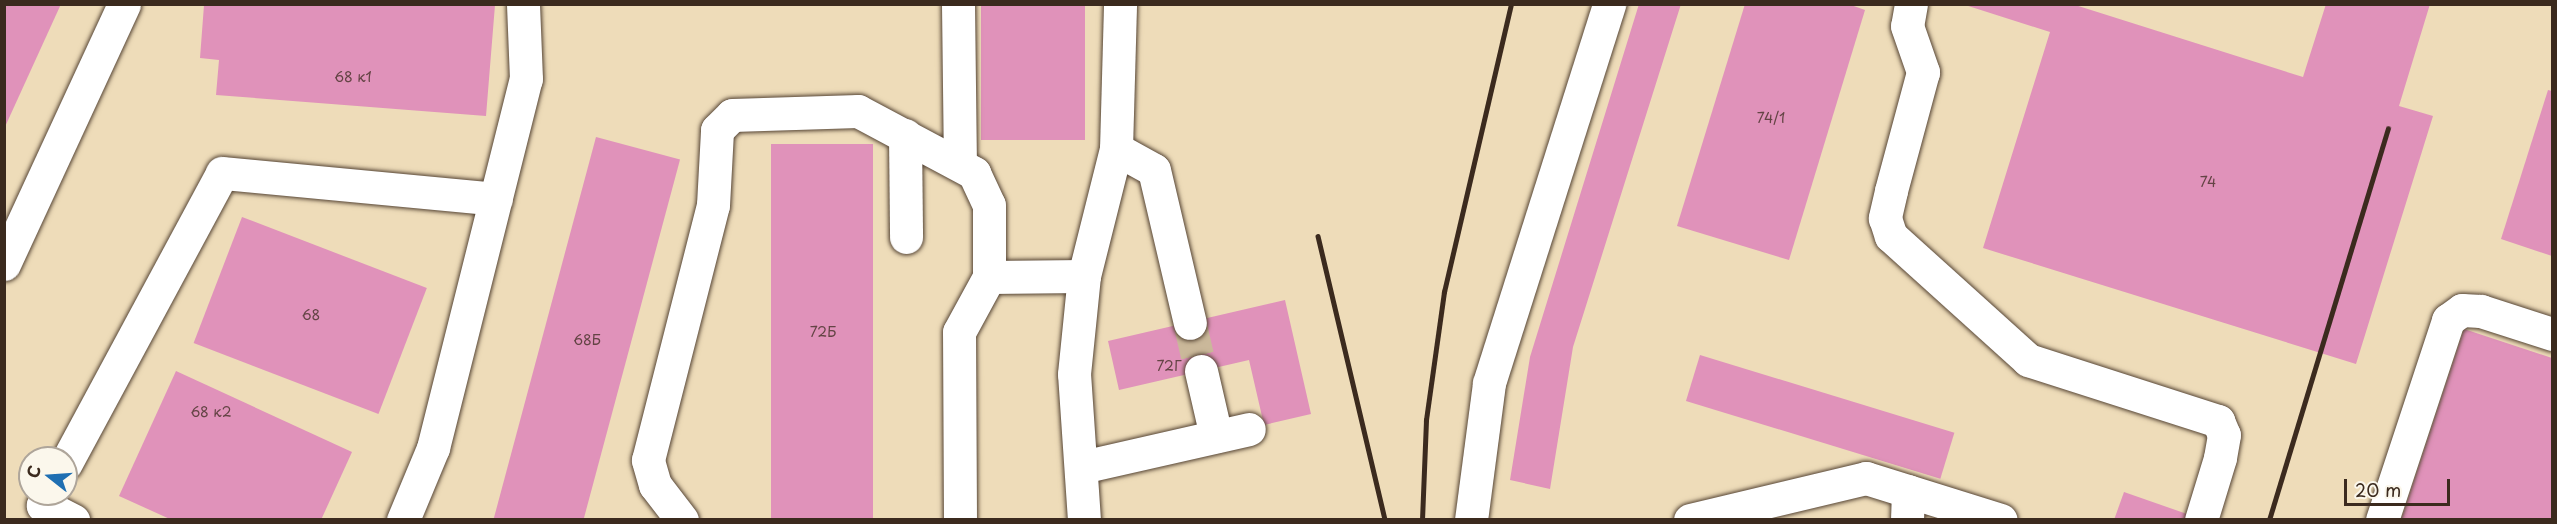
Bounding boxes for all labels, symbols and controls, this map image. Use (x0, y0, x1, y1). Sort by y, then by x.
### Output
house number: 68 к1 (334, 69, 372, 85)
house number: 74/1 (1757, 110, 1785, 126)
house number: 74 (2200, 174, 2216, 190)
house number: 68 (302, 307, 320, 323)
house number: 72Б (810, 324, 836, 340)
house number: 68Б (573, 332, 601, 348)
house number: 72Г (1156, 358, 1182, 374)
house number: 68 к2 (190, 404, 232, 420)
north arrow (18, 446, 78, 506)
text: С (19, 462, 46, 481)
scale bar (2347, 467, 2454, 505)
text: 20 m (2355, 476, 2401, 503)

